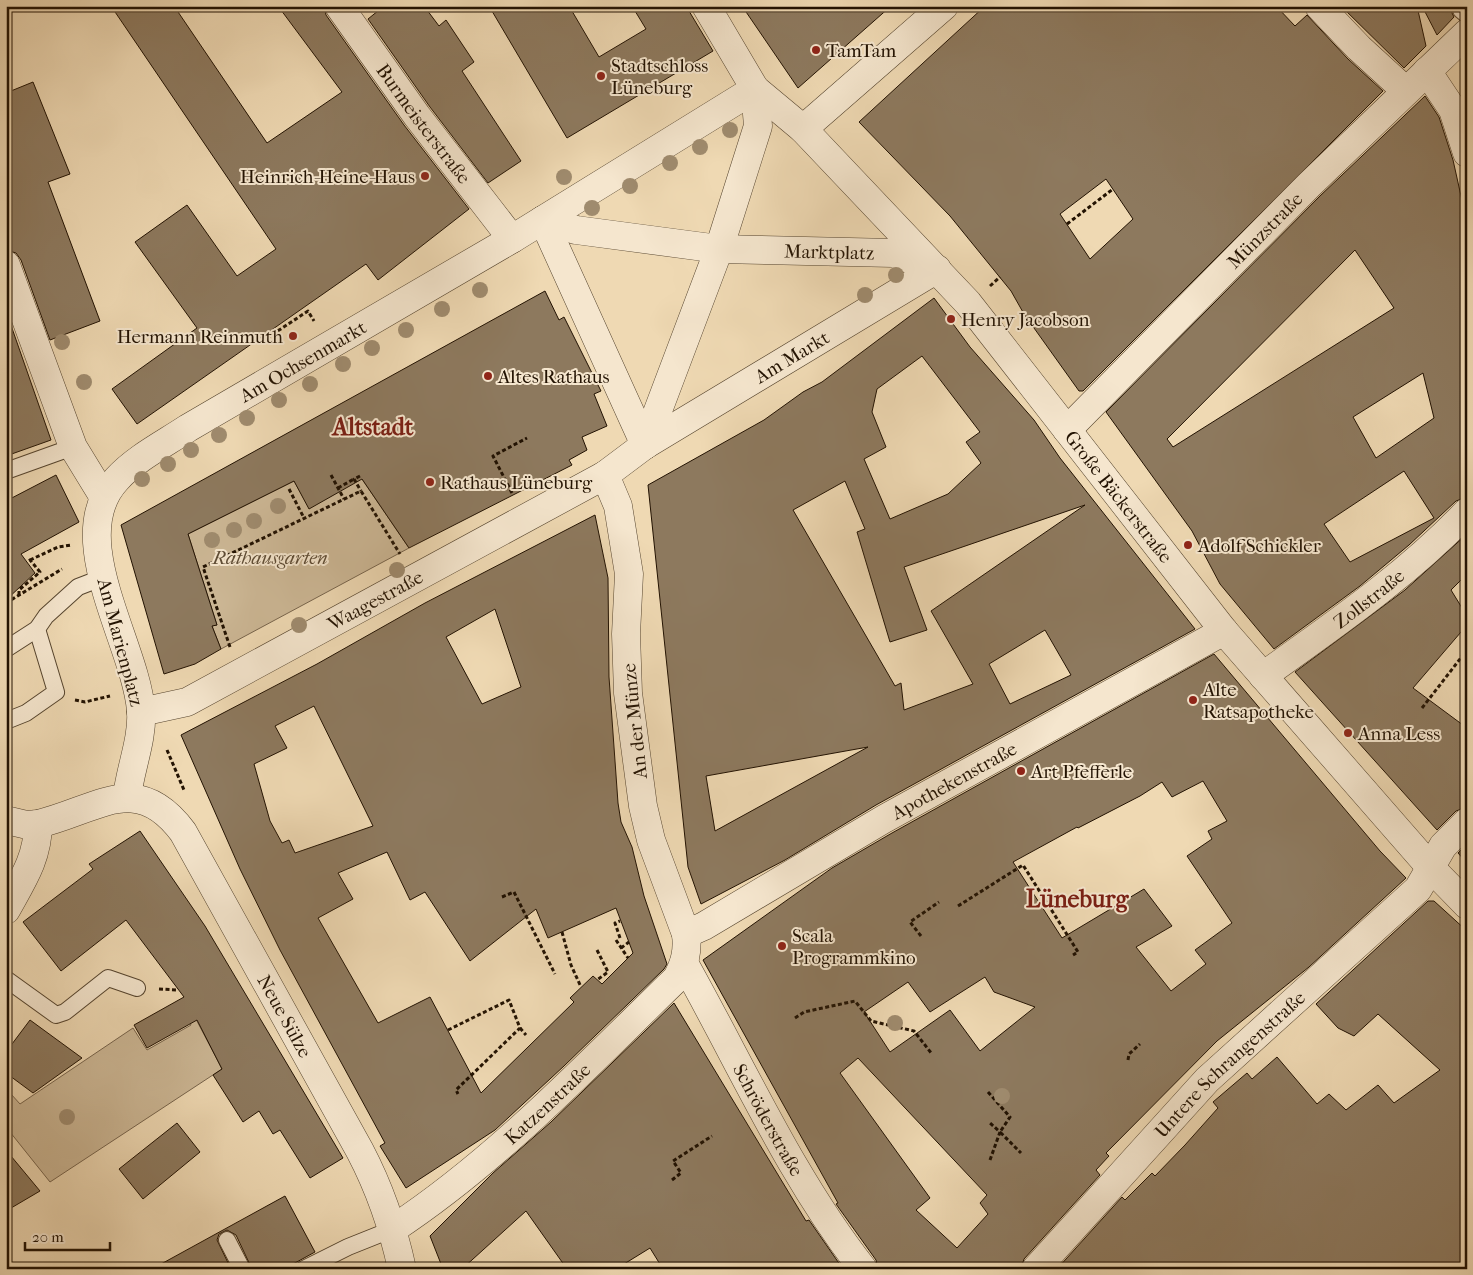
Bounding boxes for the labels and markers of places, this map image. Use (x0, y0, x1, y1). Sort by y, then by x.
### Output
place label: TamTam (826, 40, 897, 62)
marker: TamTam (810, 44, 822, 56)
place label: Stadtschloss Lüneburg (611, 55, 708, 99)
marker: Stadtschloss Lüneburg (595, 70, 607, 82)
place label: Heinrich-Heine-Haus (240, 166, 415, 188)
marker: Heinrich-Heine-Haus (419, 170, 431, 182)
place label: Henry Jacobson (961, 309, 1089, 331)
marker: Henry Jacobson (945, 313, 957, 325)
place label: Hermann Reinmuth (117, 326, 283, 348)
marker: Hermann Reinmuth (287, 330, 299, 342)
place label: Altes Rathaus (497, 366, 610, 388)
marker: Altes Rathaus (482, 370, 494, 382)
place label: Rathaus Lüneburg (440, 472, 593, 494)
marker: Rathaus Lüneburg (424, 476, 436, 488)
place label: Adolf Schickler (1197, 535, 1322, 557)
marker: Adolf Schickler (1182, 539, 1194, 551)
place label: Alte Ratsapotheke (1202, 679, 1314, 723)
marker: Alte Ratsapotheke (1187, 694, 1199, 706)
place label: Anna Less (1357, 723, 1440, 745)
marker: Anna Less (1342, 727, 1354, 739)
place label: Art Pfefferle (1030, 761, 1132, 783)
marker: Art Pfefferle (1015, 765, 1027, 777)
place label: Scala Programmkino (792, 925, 916, 969)
marker: Scala Programmkino (776, 940, 788, 952)

